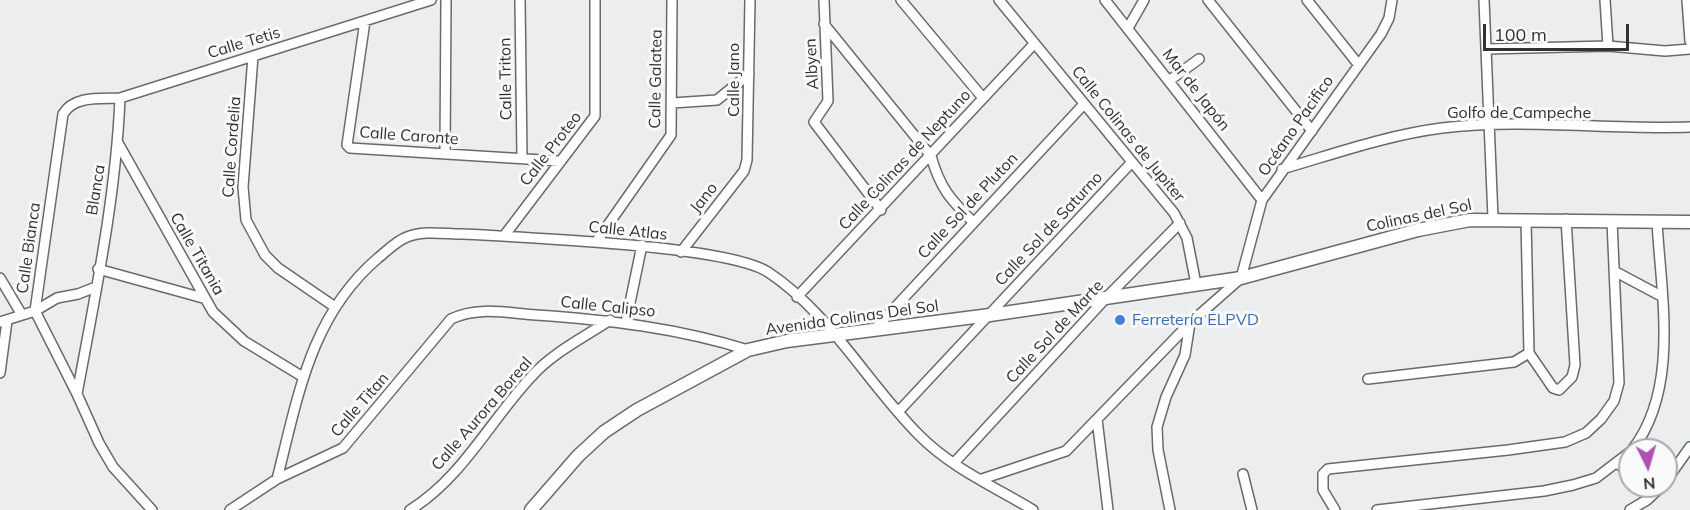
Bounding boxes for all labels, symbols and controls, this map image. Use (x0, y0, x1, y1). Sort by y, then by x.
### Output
scale bar (1486, 12, 1632, 50)
street label: Calle Tetis (205, 23, 283, 63)
text: 100 m (1494, 23, 1547, 46)
street label: Calle Galatea (646, 29, 666, 129)
street label: Calle Triton (496, 37, 516, 121)
street label: Albyen (801, 38, 823, 90)
street label: Calle Jano (724, 43, 744, 117)
street label: Mar de Japón (1158, 45, 1234, 135)
street label: Calle Colinas de Jupiter (1067, 62, 1189, 206)
street label: Océano Pacifico (1254, 72, 1338, 180)
street label: Calle Colinas de Neptuno (835, 86, 975, 234)
street label: Calle Cordelia (219, 96, 245, 198)
street label: Golfo de Campeche (1447, 103, 1591, 123)
street label: Calle Proteo (516, 108, 586, 190)
street label: Calle Caronte (359, 123, 459, 149)
street label: Calle Sol de Pluton (914, 149, 1022, 263)
street label: Blanca (83, 163, 109, 217)
street label: Calle Sol de Saturno (991, 168, 1107, 290)
street label: Jano (686, 179, 722, 217)
street label: Colinas del Sol (1364, 195, 1474, 237)
street label: Calle Bianca (13, 201, 45, 295)
street label: Calle Titania (166, 209, 228, 299)
street label: Calle Atlas (588, 217, 668, 245)
street label: Calle Sol de Marte (1002, 276, 1108, 388)
street label: Calle Calipso (560, 292, 656, 322)
street label: Avenida Colinas Del Sol (764, 296, 940, 340)
place label: Ferretería ELPVD (1132, 310, 1259, 330)
marker: Ferretería ELPVD (1113, 313, 1127, 327)
street label: Calle Aurora Boreal (428, 353, 536, 475)
street label: Calle Titan (327, 369, 393, 441)
north arrow (1618, 438, 1678, 498)
text: N (1642, 473, 1656, 494)

